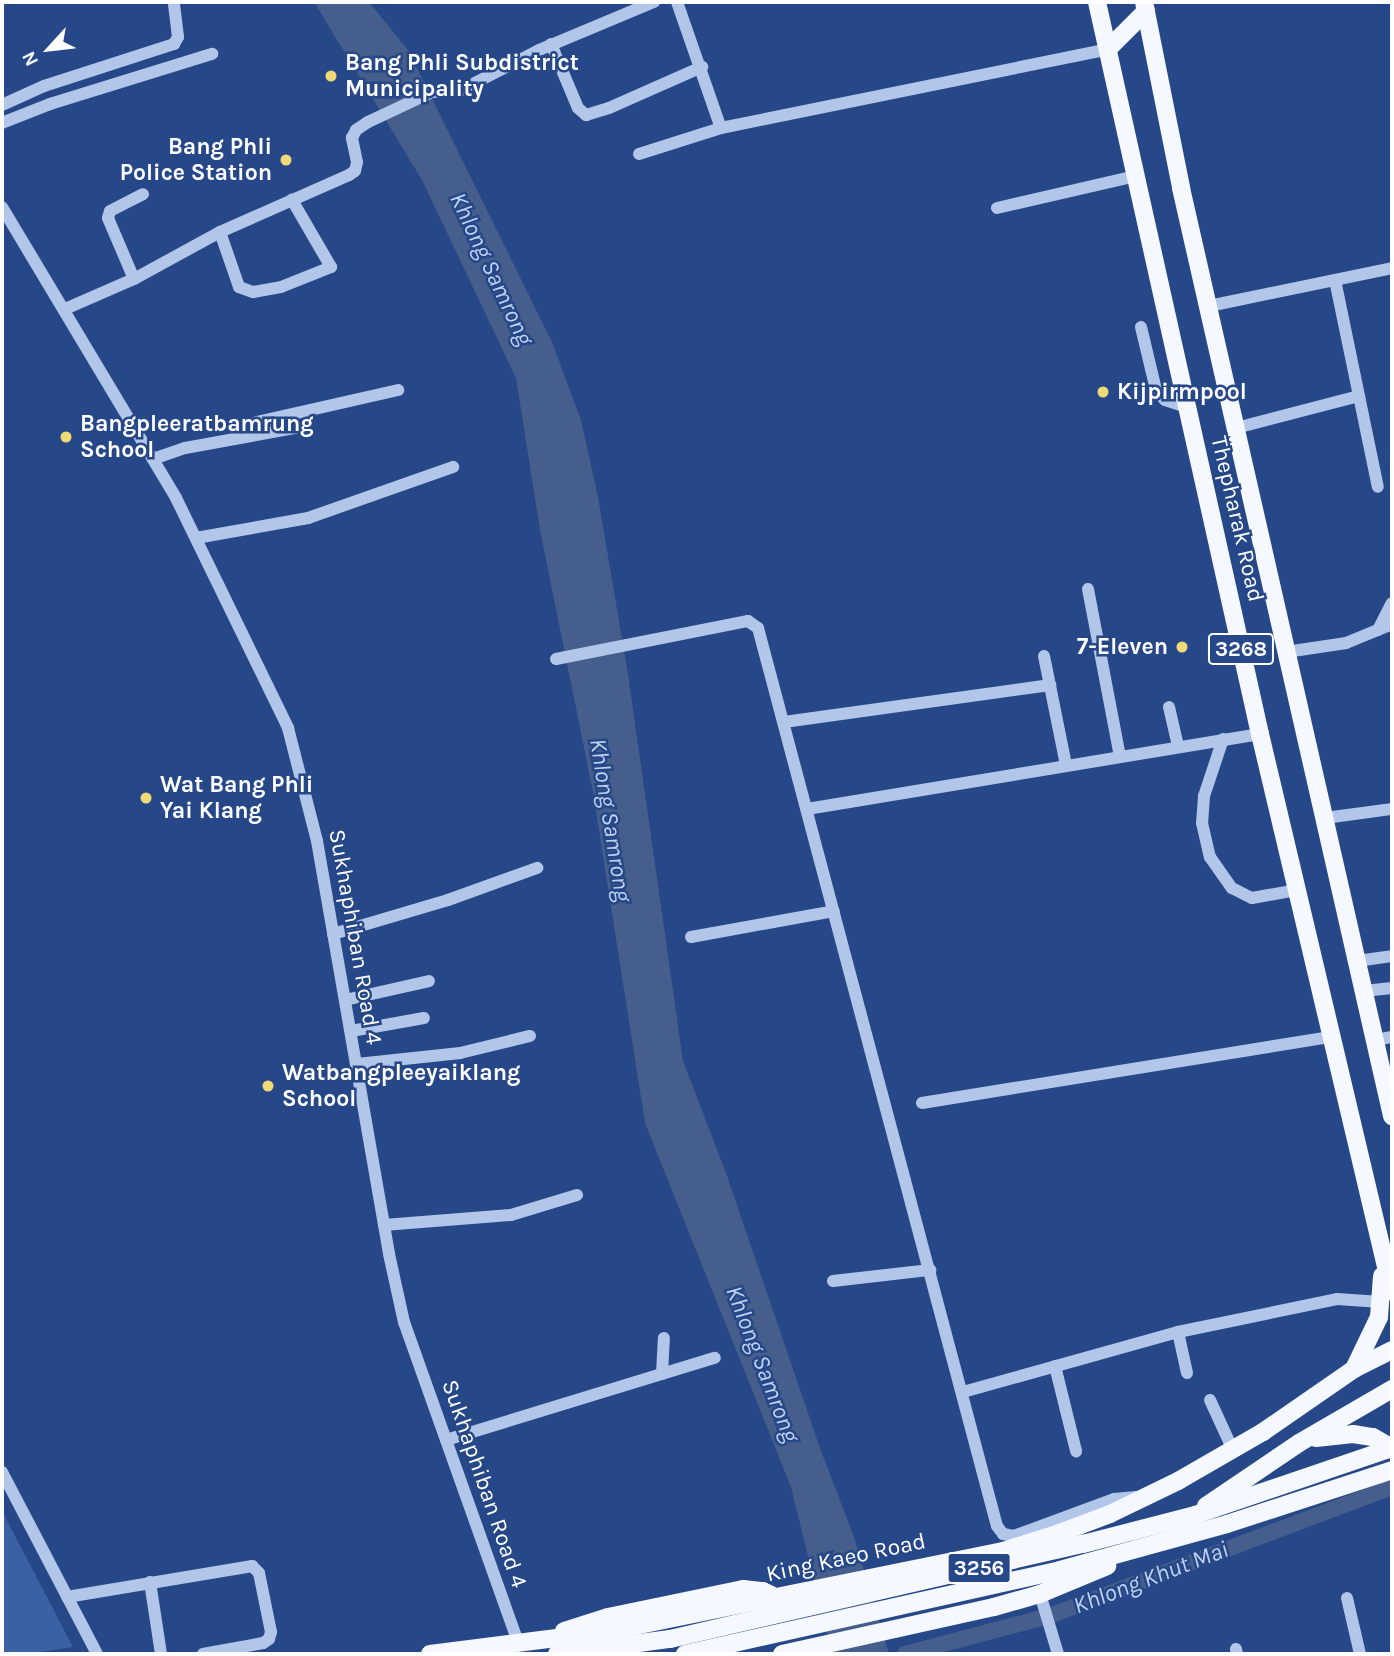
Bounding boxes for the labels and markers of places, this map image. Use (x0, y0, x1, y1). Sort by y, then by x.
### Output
place label: Bang Phli Subdistrict Municipality (345, 49, 579, 103)
marker: Bang Phli Subdistrict Municipality (323, 68, 339, 84)
place label: Bang Phli Police Station (120, 133, 272, 187)
marker: Bang Phli Police Station (278, 152, 294, 168)
place label: Kijpirmpool (1117, 378, 1247, 406)
marker: Kijpirmpool (1095, 384, 1111, 400)
place label: Bangpleeratbamrung School (80, 410, 314, 464)
marker: Bangpleeratbamrung School (58, 429, 74, 445)
place label: 7-Eleven (1077, 633, 1168, 661)
marker: 7-Eleven (1174, 639, 1190, 655)
place label: Wat Bang Phli Yai Klang (160, 771, 313, 825)
marker: Wat Bang Phli Yai Klang (138, 790, 154, 806)
place label: Watbangpleeyaiklang School (282, 1059, 520, 1113)
marker: Watbangpleeyaiklang School (260, 1078, 276, 1094)

